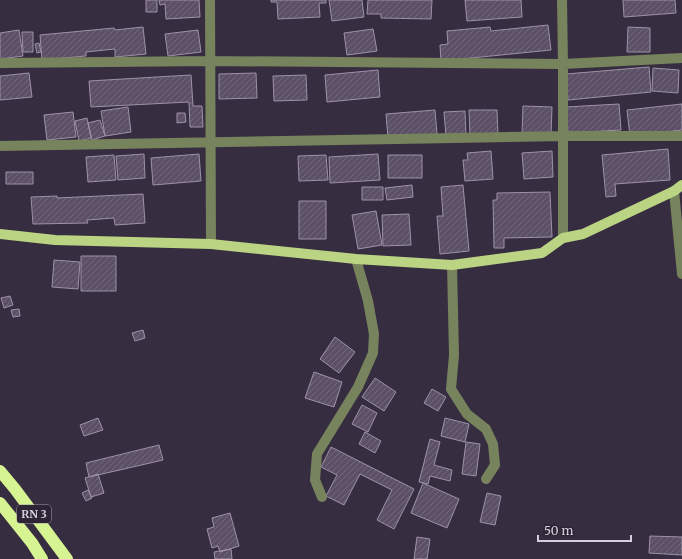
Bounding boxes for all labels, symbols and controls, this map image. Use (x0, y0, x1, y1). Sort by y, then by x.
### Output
road number: RN 3 (17, 505, 51, 523)
scale bar (538, 517, 631, 543)
text: 50 m (544, 523, 573, 538)

